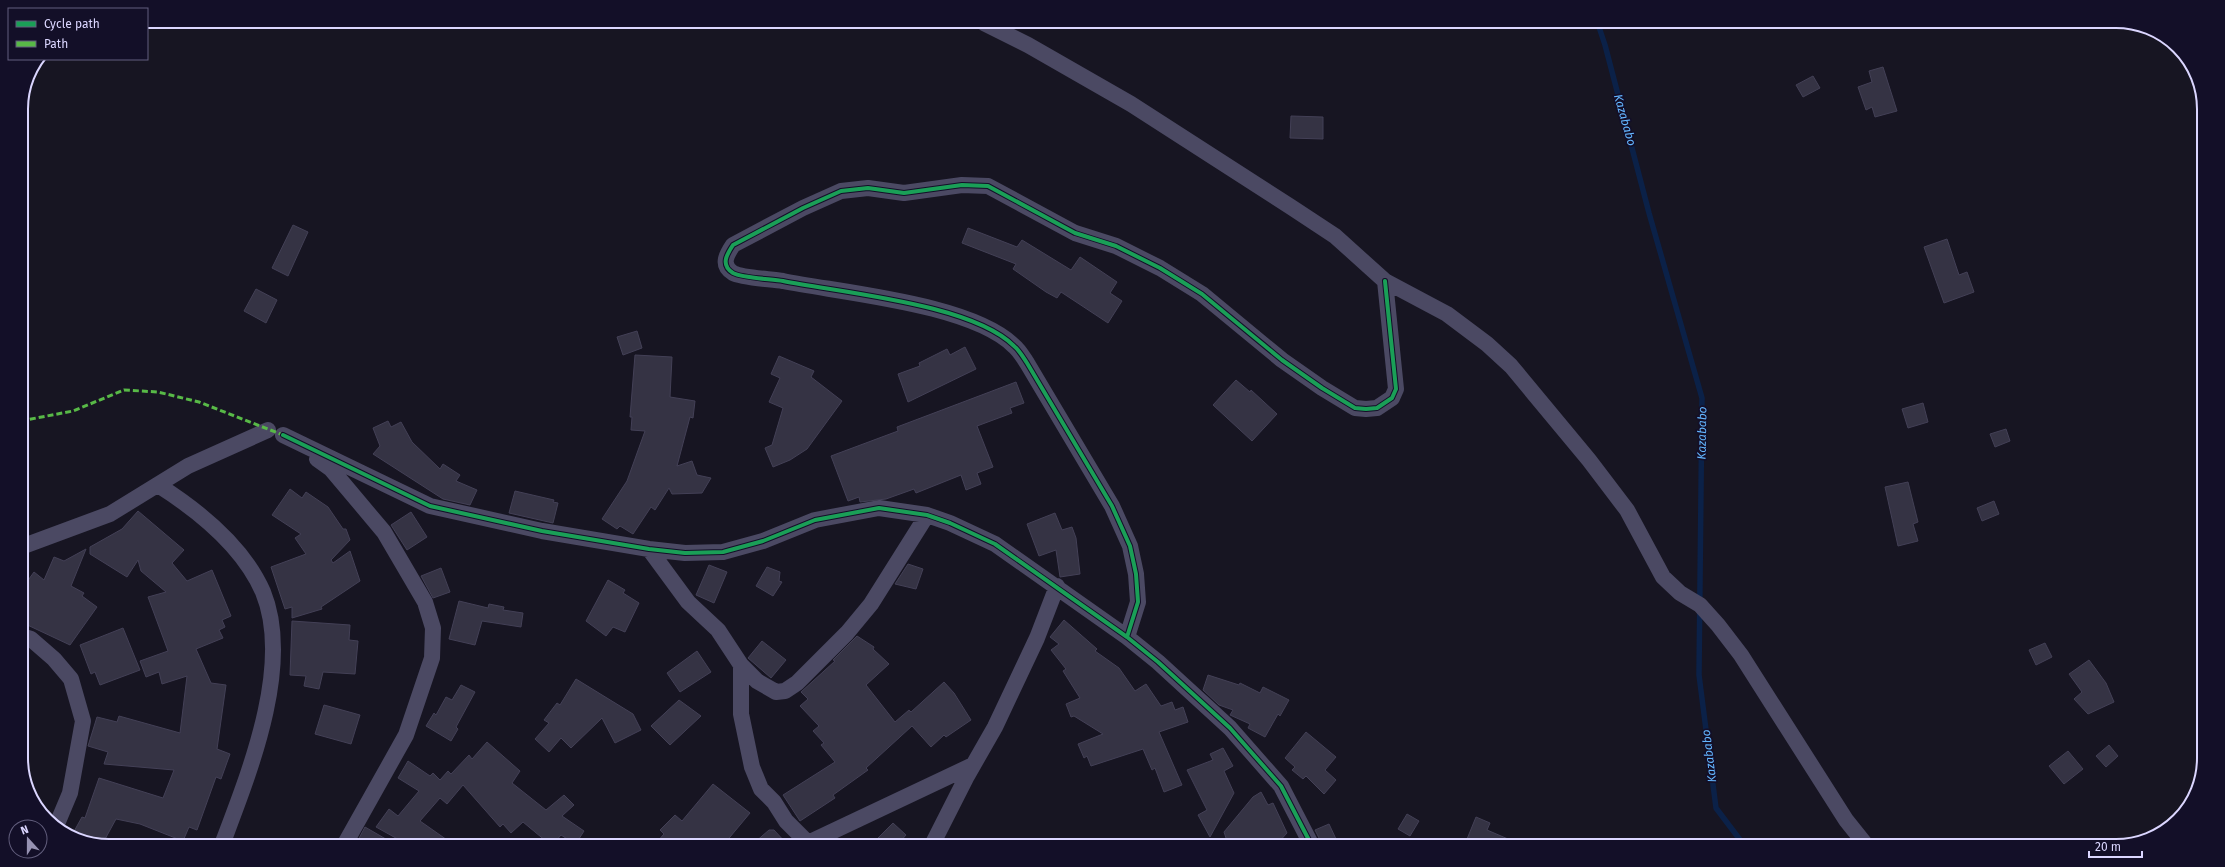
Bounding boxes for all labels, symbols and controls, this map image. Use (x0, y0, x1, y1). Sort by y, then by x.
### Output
legend (8, 8, 148, 60)
text: Cycle path (44, 17, 100, 31)
text: Path (44, 37, 68, 51)
water label: Kazababo (1611, 92, 1639, 148)
water label: Kazababo (1695, 406, 1709, 460)
water label: Kazababo (1699, 729, 1719, 783)
north arrow (8, 819, 48, 859)
text: N (19, 823, 30, 838)
scale bar (2089, 833, 2142, 859)
text: 20 m (2095, 840, 2121, 854)

